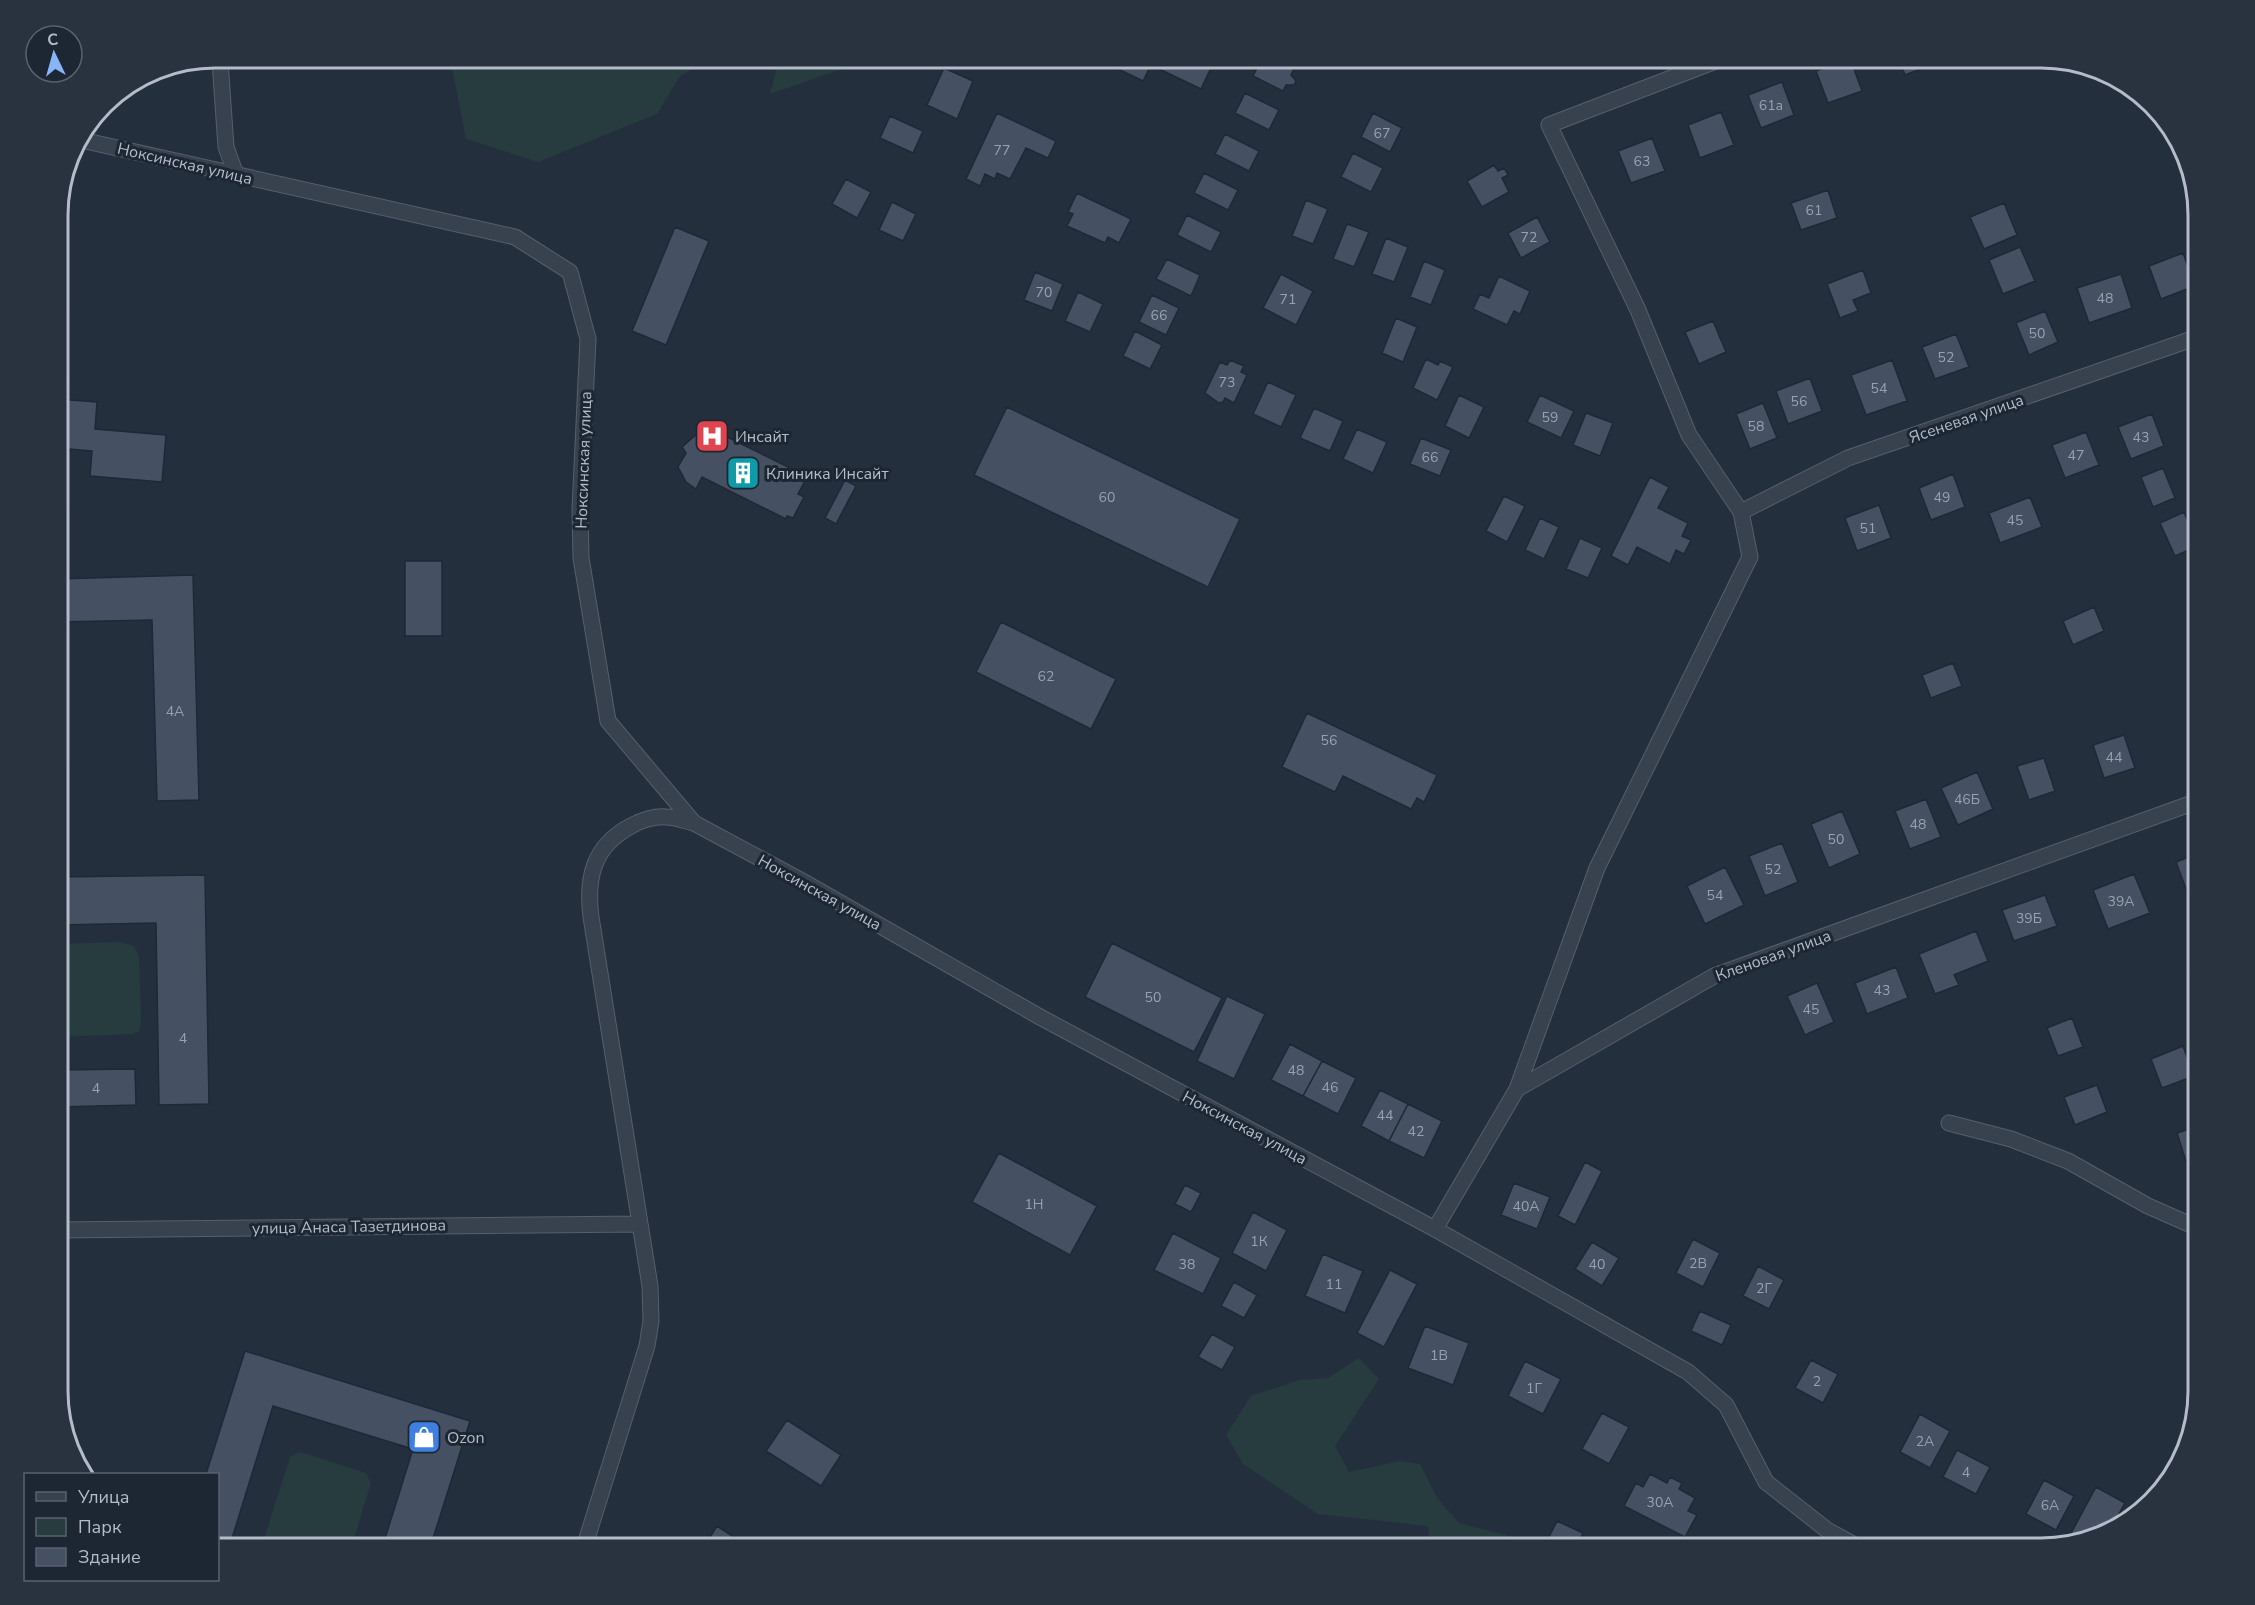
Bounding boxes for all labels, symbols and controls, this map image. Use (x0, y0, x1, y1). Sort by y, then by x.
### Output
north arrow (24, 24, 84, 84)
text: С (46, 29, 59, 51)
house number: 61а (1759, 96, 1783, 115)
house number: 67 (1374, 124, 1390, 143)
street label: Ноксинская улица (115, 138, 254, 190)
house number: 77 (994, 141, 1010, 160)
house number: 63 (1634, 152, 1650, 171)
house number: 61 (1806, 201, 1822, 220)
house number: 72 (1521, 228, 1537, 247)
house number: 70 (1036, 283, 1052, 302)
house number: 48 (2097, 289, 2113, 308)
house number: 71 (1280, 290, 1296, 309)
house number: 66 (1151, 306, 1167, 325)
house number: 50 (2029, 324, 2045, 343)
house number: 52 (1938, 348, 1954, 367)
house number: 73 (1219, 373, 1235, 392)
house number: 54 (1871, 379, 1887, 398)
street label: Ясеневая улица (1906, 389, 2027, 449)
street label: Ноксинская улица (571, 391, 597, 529)
house number: 56 (1791, 392, 1807, 411)
house number: 59 (1542, 408, 1558, 427)
house number: 58 (1748, 417, 1764, 436)
hospital icon: Инсайт (694, 418, 730, 454)
place label: Инсайт (735, 426, 790, 448)
house number: 43 (2133, 428, 2149, 447)
house number: 47 (2068, 446, 2084, 465)
house number: 66 (1422, 448, 1438, 467)
building icon: Клиника Инсайт (725, 455, 761, 491)
place label: Клиника Инсайт (766, 463, 889, 485)
house number: 60 (1099, 488, 1115, 507)
house number: 49 (1934, 488, 1950, 507)
house number: 45 (2007, 511, 2023, 530)
house number: 51 (1860, 519, 1876, 538)
house number: 62 (1038, 667, 1054, 686)
house number: 4А (166, 702, 184, 721)
house number: 56 (1321, 731, 1337, 750)
house number: 44 (2106, 748, 2122, 767)
house number: 46Б (1954, 790, 1980, 809)
house number: 48 (1910, 815, 1926, 834)
house number: 50 (1828, 830, 1844, 849)
street label: Ноксинская улица (754, 850, 885, 936)
house number: 52 (1765, 860, 1781, 879)
house number: 54 (1707, 886, 1723, 905)
house number: 39А (2107, 892, 2135, 911)
house number: 39Б (2016, 909, 2042, 928)
street label: Кленовая улица (1713, 925, 1834, 987)
house number: 43 (1874, 981, 1890, 1000)
house number: 50 (1145, 988, 1161, 1007)
house number: 45 (1803, 1000, 1819, 1019)
house number: 4 (179, 1029, 187, 1048)
house number: 48 (1288, 1061, 1304, 1080)
house number: 46 (1322, 1078, 1338, 1097)
house number: 4 (92, 1079, 100, 1098)
street label: Ноксинская улица (1178, 1086, 1311, 1170)
house number: 44 (1377, 1106, 1393, 1125)
house number: 42 (1408, 1122, 1424, 1141)
house number: 1Н (1024, 1195, 1044, 1214)
house number: 40А (1512, 1197, 1540, 1216)
street label: улица Анаса Тазетдинова (252, 1214, 446, 1240)
house number: 1К (1250, 1232, 1268, 1251)
house number: 2В (1689, 1254, 1707, 1273)
house number: 38 (1179, 1255, 1195, 1274)
house number: 40 (1589, 1255, 1605, 1274)
house number: 11 (1326, 1275, 1342, 1294)
house number: 2Г (1756, 1279, 1772, 1298)
house number: 1В (1430, 1346, 1448, 1365)
house number: 2 (1813, 1372, 1821, 1391)
house number: 1Г (1526, 1379, 1542, 1398)
shop icon: Ozon (406, 1419, 442, 1455)
place label: Ozon (447, 1427, 485, 1449)
house number: 2А (1916, 1432, 1934, 1451)
house number: 4 (1962, 1463, 1970, 1482)
legend (24, 1473, 219, 1581)
text: Улица (77, 1485, 129, 1509)
house number: 30А (1646, 1493, 1674, 1512)
house number: 6А (2041, 1496, 2059, 1515)
text: Парк (78, 1515, 122, 1539)
text: Здание (78, 1545, 141, 1569)

